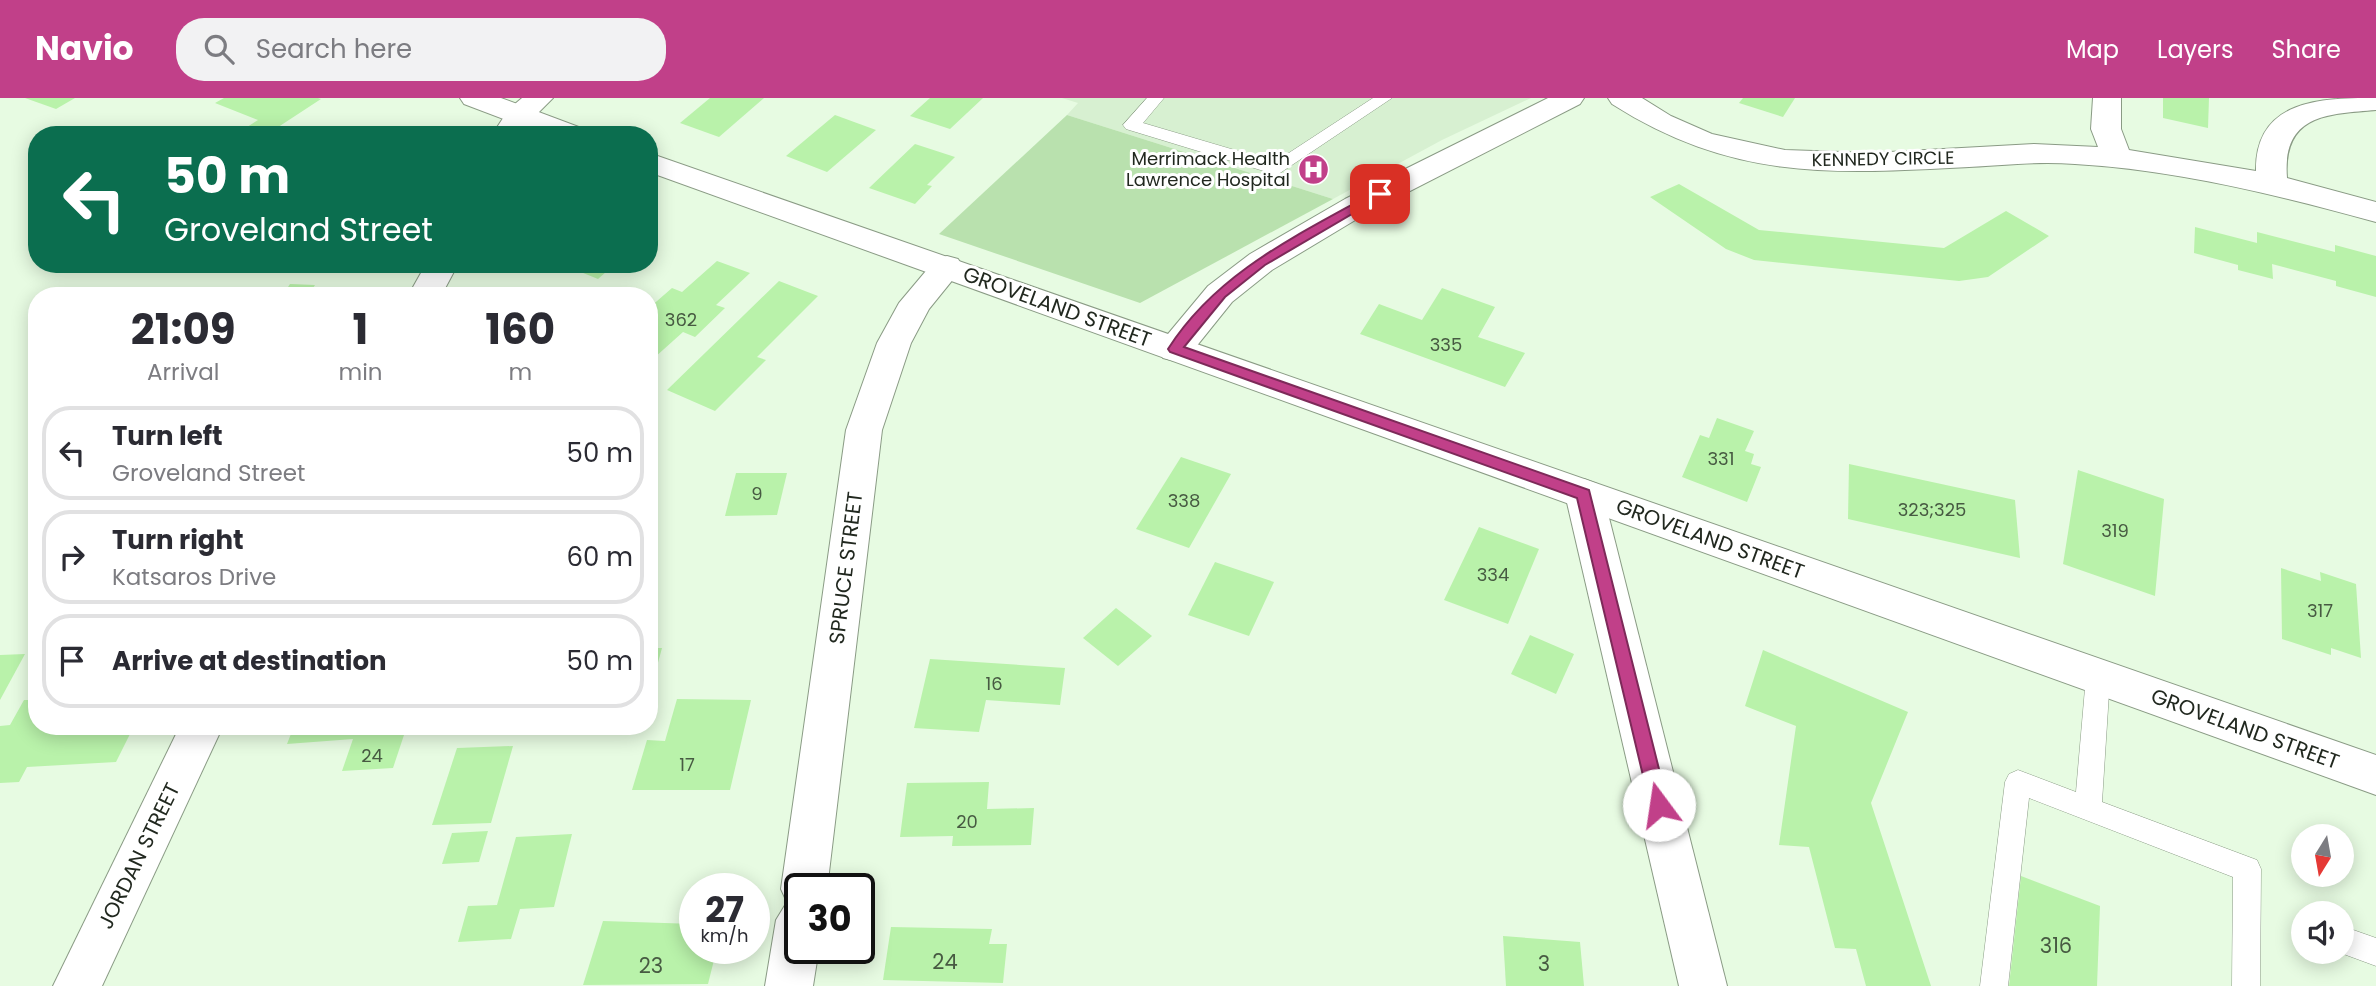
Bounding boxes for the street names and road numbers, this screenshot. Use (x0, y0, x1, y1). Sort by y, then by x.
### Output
street label: KENNEDY CIRCLE (1811, 145, 1955, 172)
street label: GROVELAND STREET (959, 259, 1155, 354)
street label: SPRUCE STREET (822, 490, 869, 646)
street label: GROVELAND STREET (1612, 491, 1808, 586)
street label: GROVELAND STREET (2147, 681, 2343, 776)
street label: JORDAN STREET (91, 778, 186, 934)

